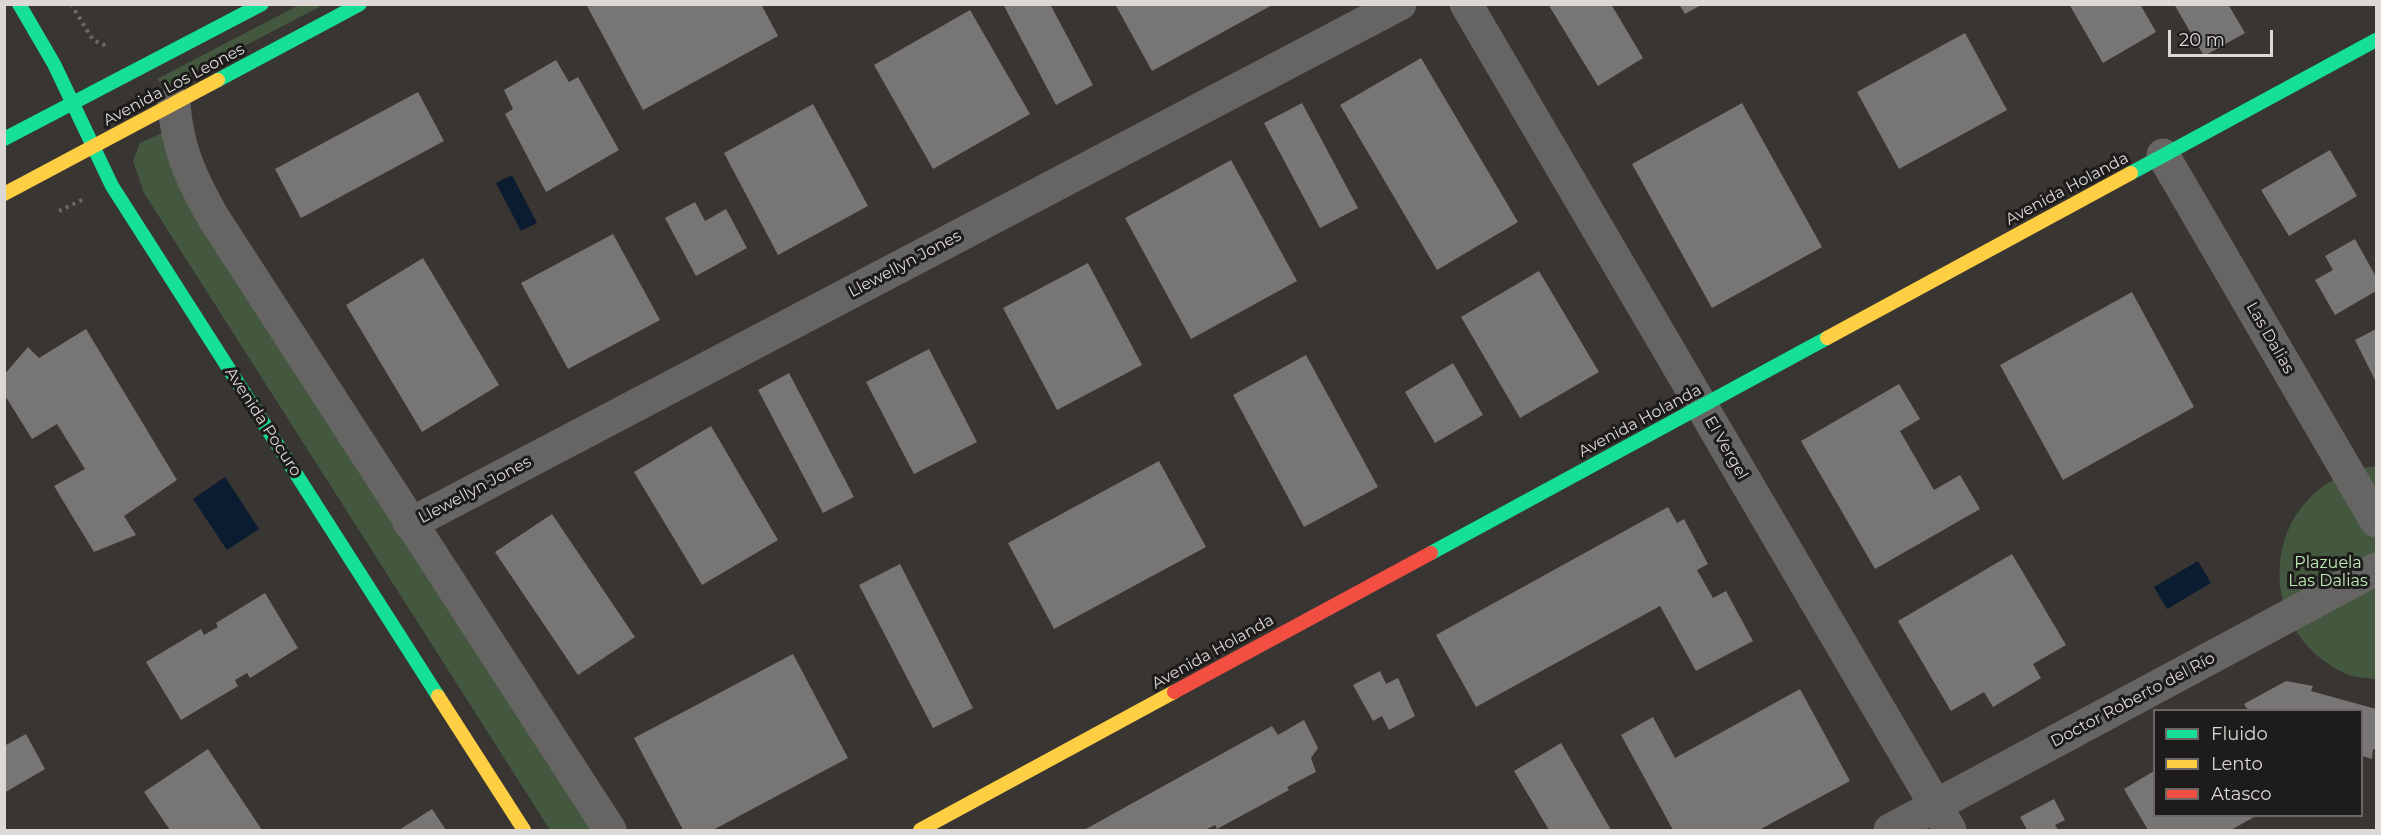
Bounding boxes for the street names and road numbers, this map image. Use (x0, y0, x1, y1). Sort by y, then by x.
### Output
street label: Avenida Los Leones (100, 40, 248, 130)
street label: Avenida Holanda (2002, 148, 2132, 230)
street label: Llewellyn Jones (845, 226, 965, 302)
street label: Las Dalias (2242, 299, 2298, 377)
street label: Avenida Pocuro (221, 364, 305, 480)
street label: Avenida Holanda (1575, 380, 1705, 462)
street label: El Vergel (1700, 413, 1752, 483)
street label: Llewellyn Jones (415, 452, 535, 528)
street label: Avenida Holanda (1149, 610, 1277, 694)
street label: Doctor Roberto del Río (2048, 648, 2218, 752)

